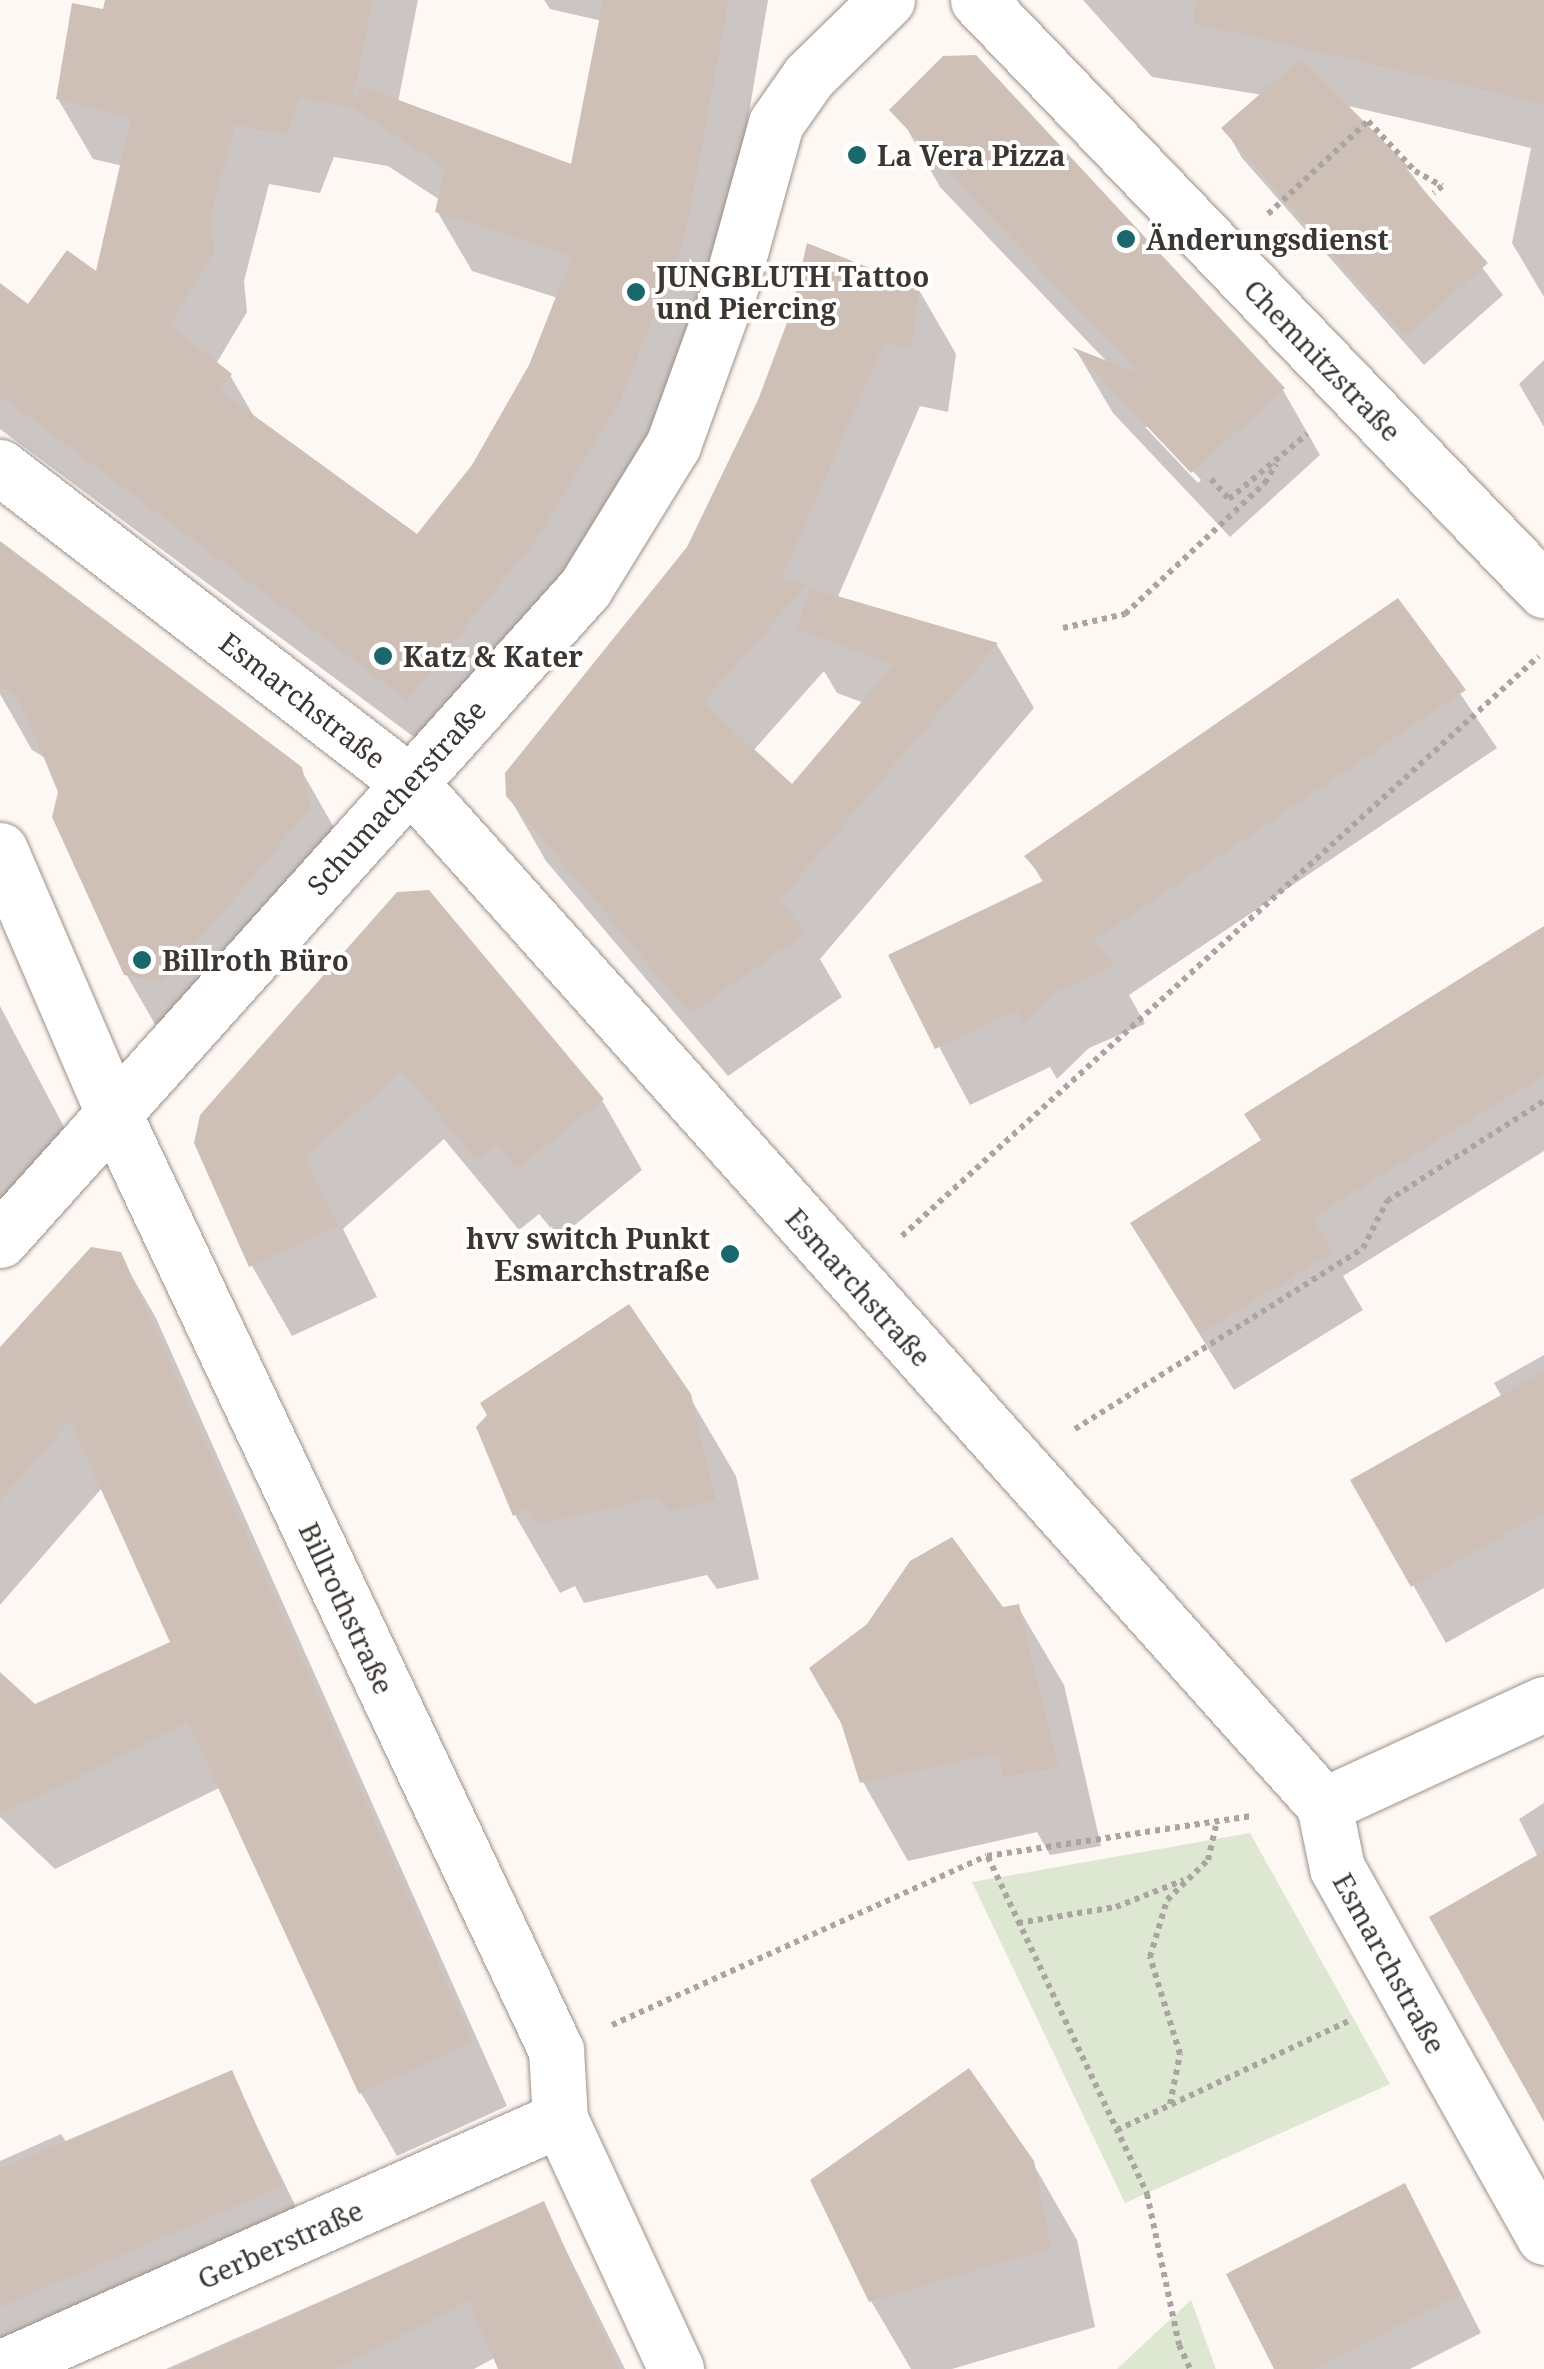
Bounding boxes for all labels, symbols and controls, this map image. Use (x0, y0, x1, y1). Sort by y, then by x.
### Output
place label: La Vera Pizza (877, 138, 1066, 172)
marker: La Vera Pizza (846, 144, 868, 166)
place label: Änderungsdienst (1146, 222, 1389, 256)
marker: Änderungsdienst (1115, 228, 1137, 250)
place label: JUNGBLUTH Tattoo und Piercing (656, 259, 929, 325)
street label: Chemnitzstraße (1237, 272, 1409, 448)
marker: JUNGBLUTH Tattoo und Piercing (625, 281, 647, 303)
street label: Esmarchstraße (213, 625, 393, 775)
place label: Katz & Kater (403, 639, 583, 673)
marker: Katz & Kater (372, 645, 394, 667)
street label: Schumacherstraße (300, 693, 492, 901)
place label: Billroth Büro (162, 943, 349, 977)
marker: Billroth Büro (131, 949, 153, 971)
street label: Esmarchstraße (779, 1201, 939, 1373)
place label: hvv switch Punkt Esmarchstraße (466, 1221, 710, 1287)
marker: hvv switch Punkt Esmarchstraße (719, 1243, 741, 1265)
street label: Billrothstraße (293, 1517, 401, 1699)
street label: Esmarchstraße (1327, 1867, 1453, 2059)
street label: Gerberstraße (192, 2193, 368, 2295)

